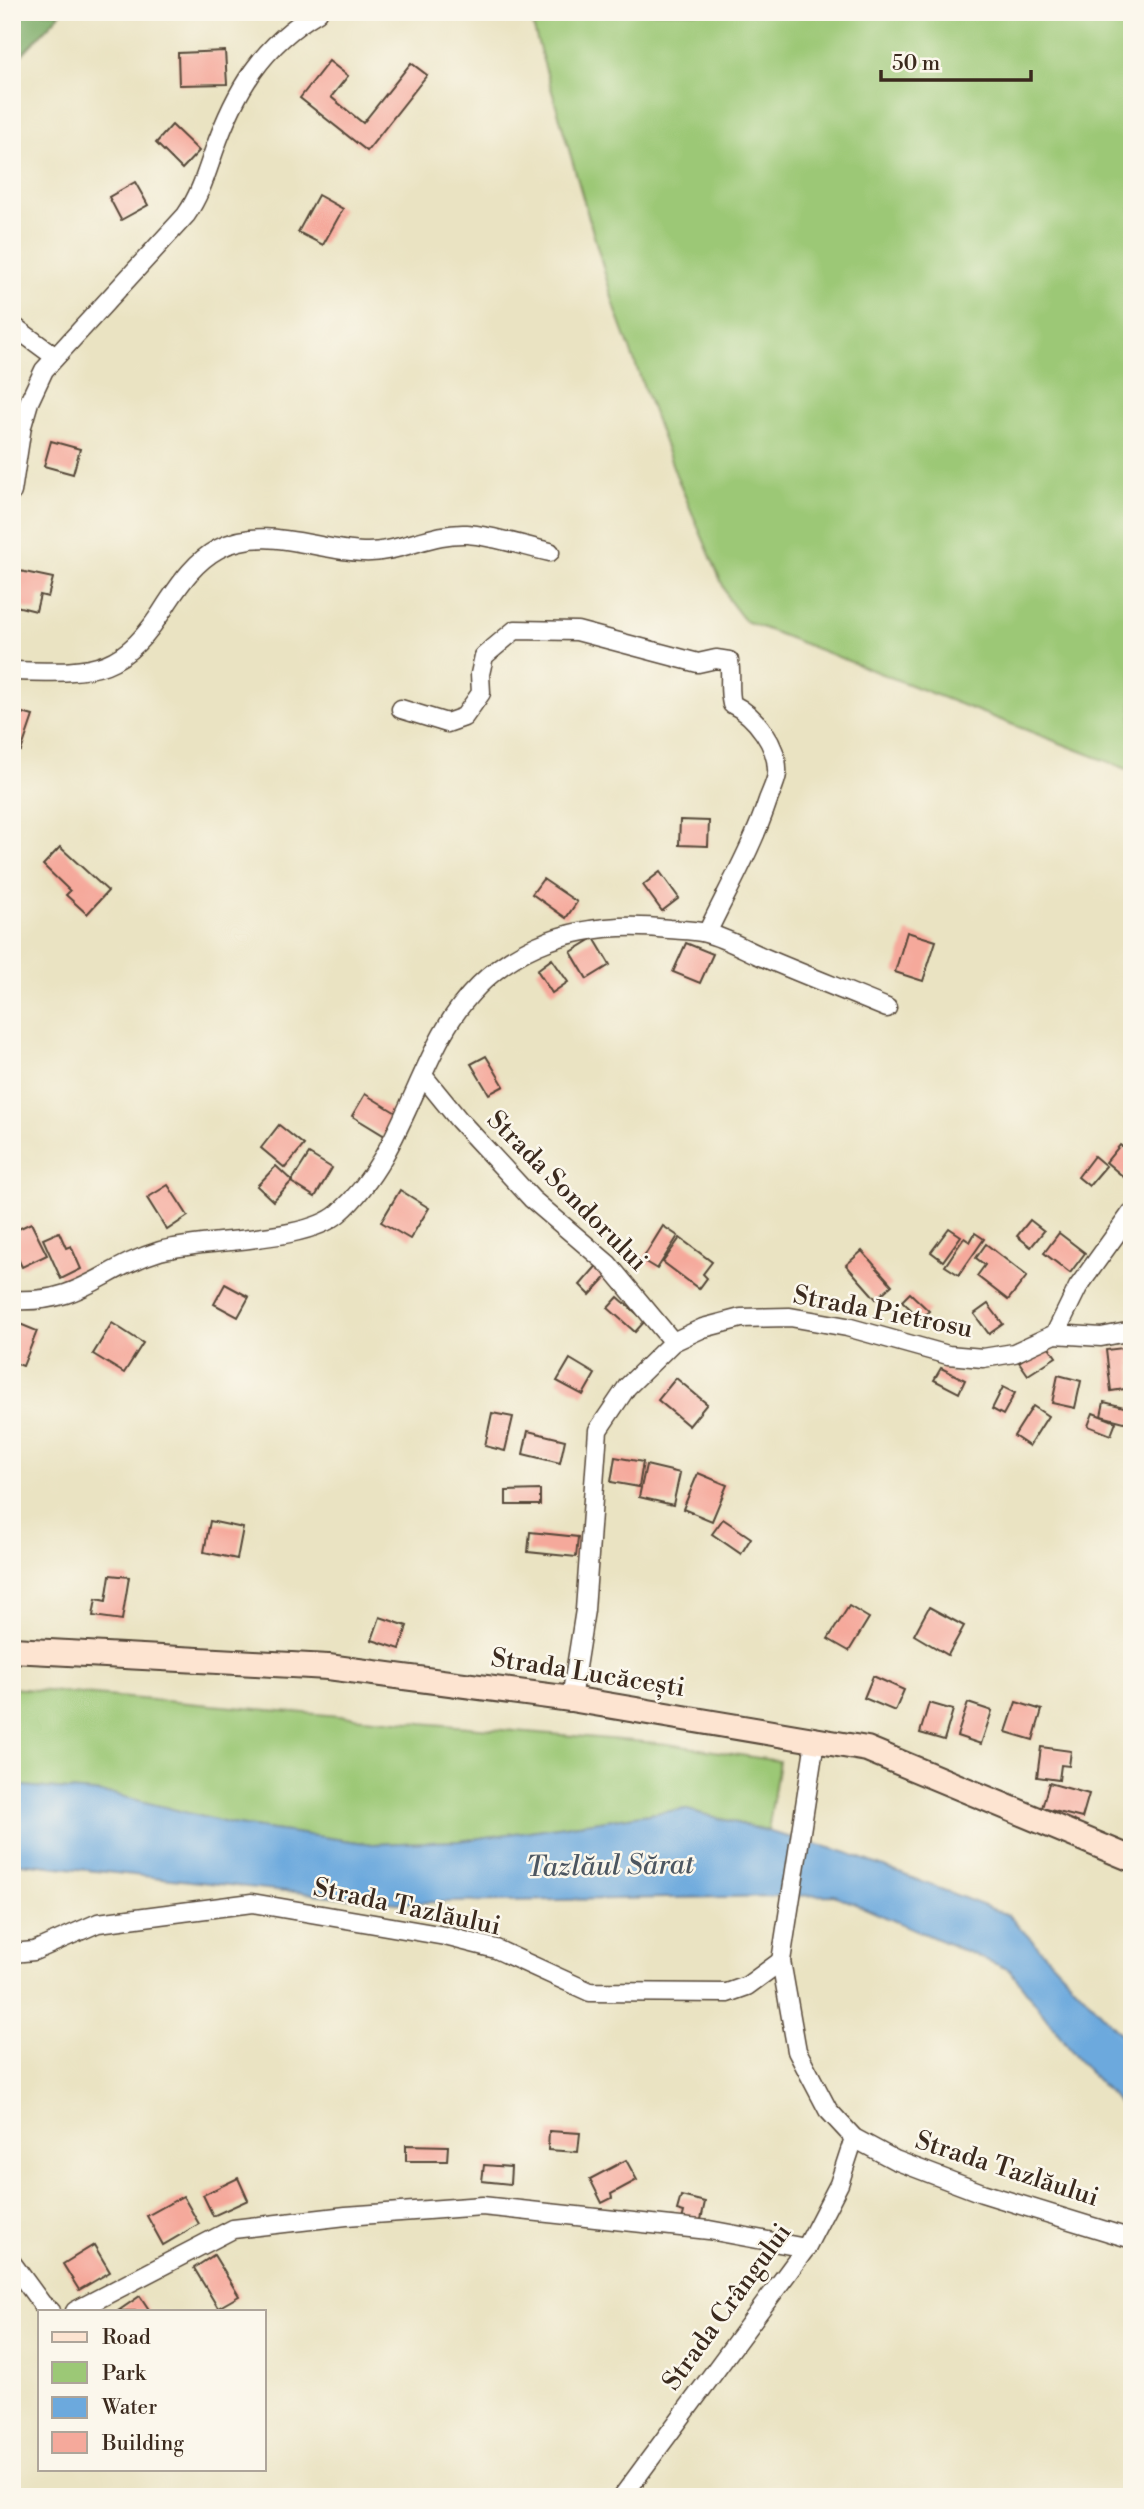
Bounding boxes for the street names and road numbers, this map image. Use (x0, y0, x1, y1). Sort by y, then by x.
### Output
street label: Strada Sondorului (480, 1104, 654, 1278)
street label: Strada Pietrosu (791, 1279, 976, 1345)
street label: Strada Lucăcești (489, 1642, 687, 1704)
street label: Strada Tazlăului (310, 1872, 504, 1942)
street label: Strada Tazlăului (911, 2124, 1103, 2214)
street label: Strada Crângului (656, 2217, 798, 2397)

